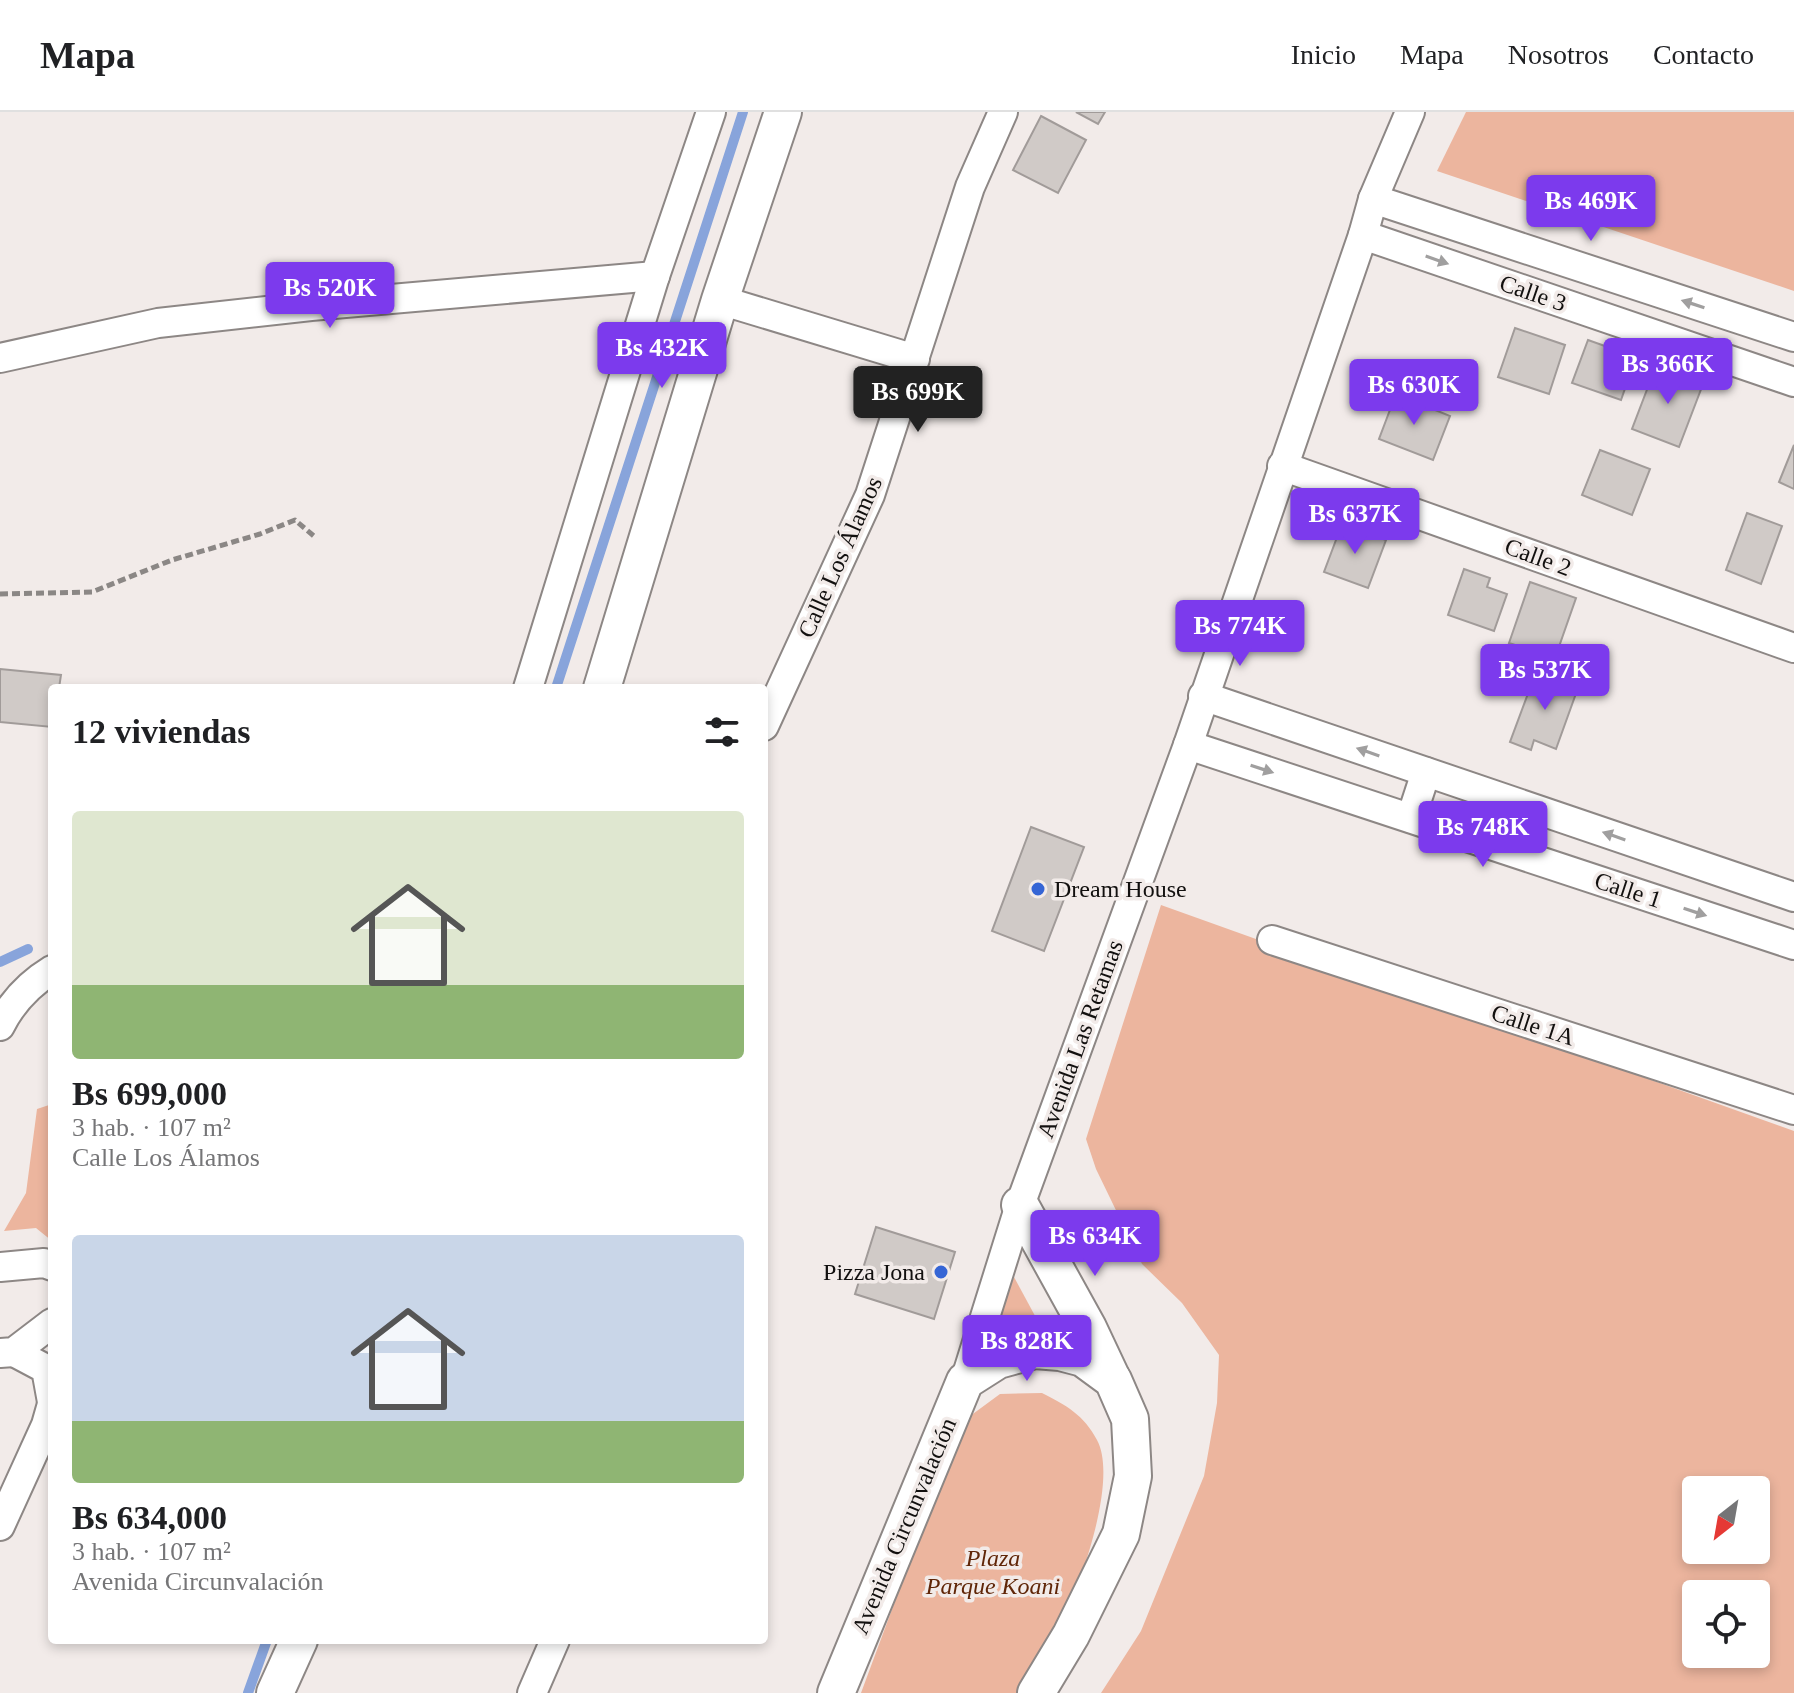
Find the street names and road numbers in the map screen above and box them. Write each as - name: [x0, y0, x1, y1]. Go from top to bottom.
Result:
- street label: Calle 3: [1496, 270, 1570, 316]
- street label: Calle Los Álamos: [793, 473, 887, 641]
- street label: Calle 2: [1501, 533, 1575, 581]
- street label: Calle 1: [1591, 867, 1665, 913]
- street label: Avenida Las Retamas: [1032, 936, 1128, 1142]
- street label: Calle 1A: [1488, 999, 1579, 1051]
- street label: Avenida Circunvalación: [847, 1414, 961, 1638]

